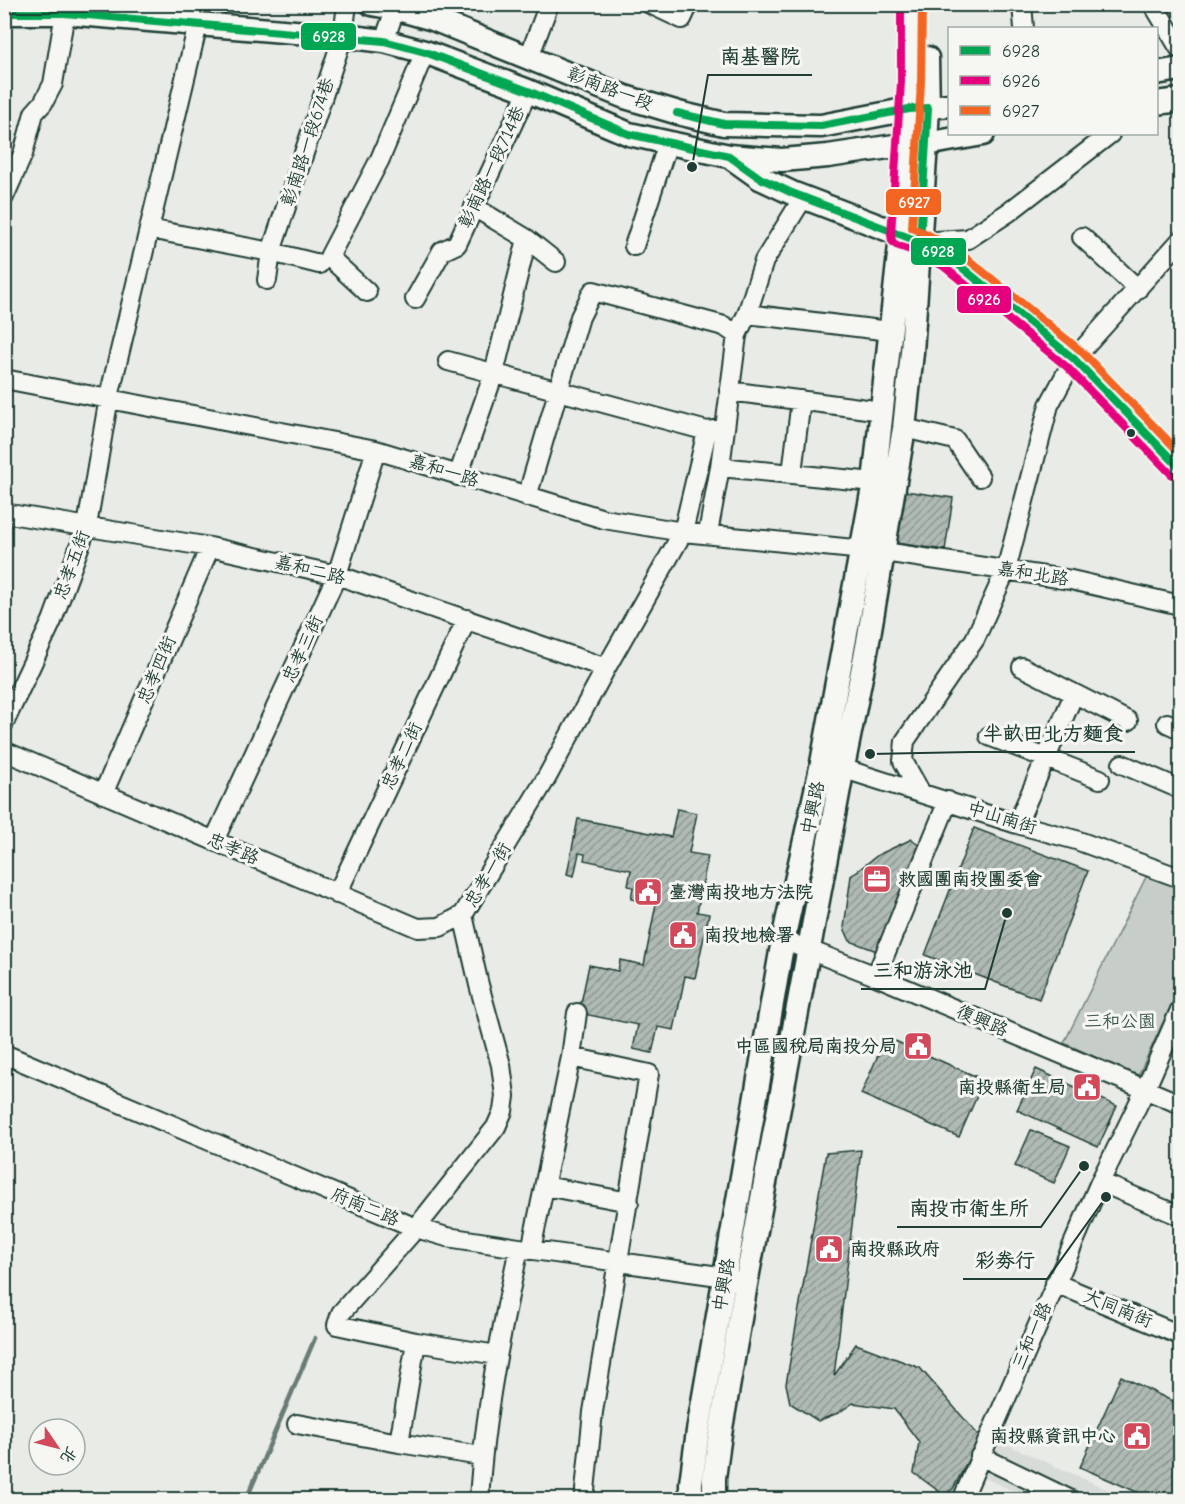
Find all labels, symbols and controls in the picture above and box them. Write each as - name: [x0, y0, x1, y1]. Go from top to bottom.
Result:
- line badge: 6928: [300, 22, 357, 51]
- legend: [948, 27, 1158, 135]
- text: 6928: [313, 28, 345, 46]
- callout: 南基醫院: [708, 37, 812, 75]
- text: 6928: [1002, 41, 1040, 62]
- text: 南基醫院: [720, 45, 800, 68]
- street label: 彰南路一段: [564, 63, 656, 115]
- text: 6926: [1002, 71, 1040, 92]
- street label: 彰南路一段674巷: [277, 75, 339, 209]
- text: 6927: [1002, 101, 1040, 122]
- street label: 彰南路一段714巷: [455, 103, 529, 231]
- line badge: 6927: [885, 188, 942, 216]
- text: 6927: [898, 194, 931, 212]
- line badge: 6928: [910, 237, 967, 266]
- text: 6928: [922, 243, 954, 261]
- line badge: 6926: [956, 285, 1012, 314]
- text: 6926: [967, 291, 1001, 309]
- unlabelled marker: [1125, 427, 1137, 439]
- street label: 嘉和一路: [407, 450, 481, 492]
- street label: 忠孝五街: [50, 528, 94, 602]
- street label: 嘉和二路: [273, 551, 347, 589]
- street label: 嘉和北路: [996, 558, 1070, 590]
- street label: 忠孝三街: [278, 612, 328, 686]
- street label: 忠孝四街: [133, 633, 181, 707]
- callout: 半畝田北方麵食: [971, 714, 1135, 752]
- street label: 忠孝二街: [377, 719, 427, 793]
- text: 半畝田北方麵食: [983, 722, 1123, 745]
- street label: 中興路: [797, 779, 829, 837]
- street label: 中山南街: [965, 797, 1039, 839]
- street label: 忠孝路: [204, 829, 262, 869]
- street label: 忠孝一街: [460, 839, 516, 911]
- office icon: 救國團南投團委會: [861, 863, 893, 895]
- place label: 救國團南投團委會: [898, 869, 1042, 890]
- public building icon: 臺灣南投地方法院: [632, 876, 664, 908]
- place label: 臺灣南投地方法院: [669, 882, 813, 903]
- public building icon: 南投地檢署: [667, 919, 699, 951]
- place label: 南投地檢署: [704, 925, 794, 946]
- callout: 三和游泳池: [861, 951, 985, 989]
- text: 三和游泳池: [873, 959, 973, 982]
- street label: 復興路: [953, 1001, 1011, 1041]
- park label: 三和公園: [1084, 1011, 1156, 1032]
- public building icon: 中區國稅局南投分局: [902, 1030, 934, 1062]
- place label: 中區國稅局南投分局: [735, 1036, 897, 1057]
- public building icon: 南投縣衛生局: [1071, 1071, 1103, 1103]
- place label: 南投縣衛生局: [958, 1077, 1066, 1098]
- street label: 府南二路: [328, 1183, 402, 1231]
- callout: 南投市衛生所: [897, 1189, 1041, 1227]
- text: 南投市衛生所: [909, 1197, 1029, 1220]
- public building icon: 南投縣政府: [813, 1233, 845, 1265]
- place label: 南投縣政府: [850, 1239, 940, 1260]
- callout: 彩劵行: [963, 1241, 1047, 1279]
- text: 彩劵行: [975, 1249, 1035, 1272]
- street label: 中興路: [709, 1257, 739, 1313]
- street label: 大同南街: [1081, 1286, 1155, 1332]
- street label: 三和一路: [1008, 1299, 1056, 1373]
- north arrow: [27, 1417, 87, 1477]
- public building icon: 南投縣資訊中心: [1121, 1420, 1153, 1452]
- place label: 南投縣資訊中心: [990, 1426, 1116, 1447]
- text: 北: [57, 1443, 80, 1467]

